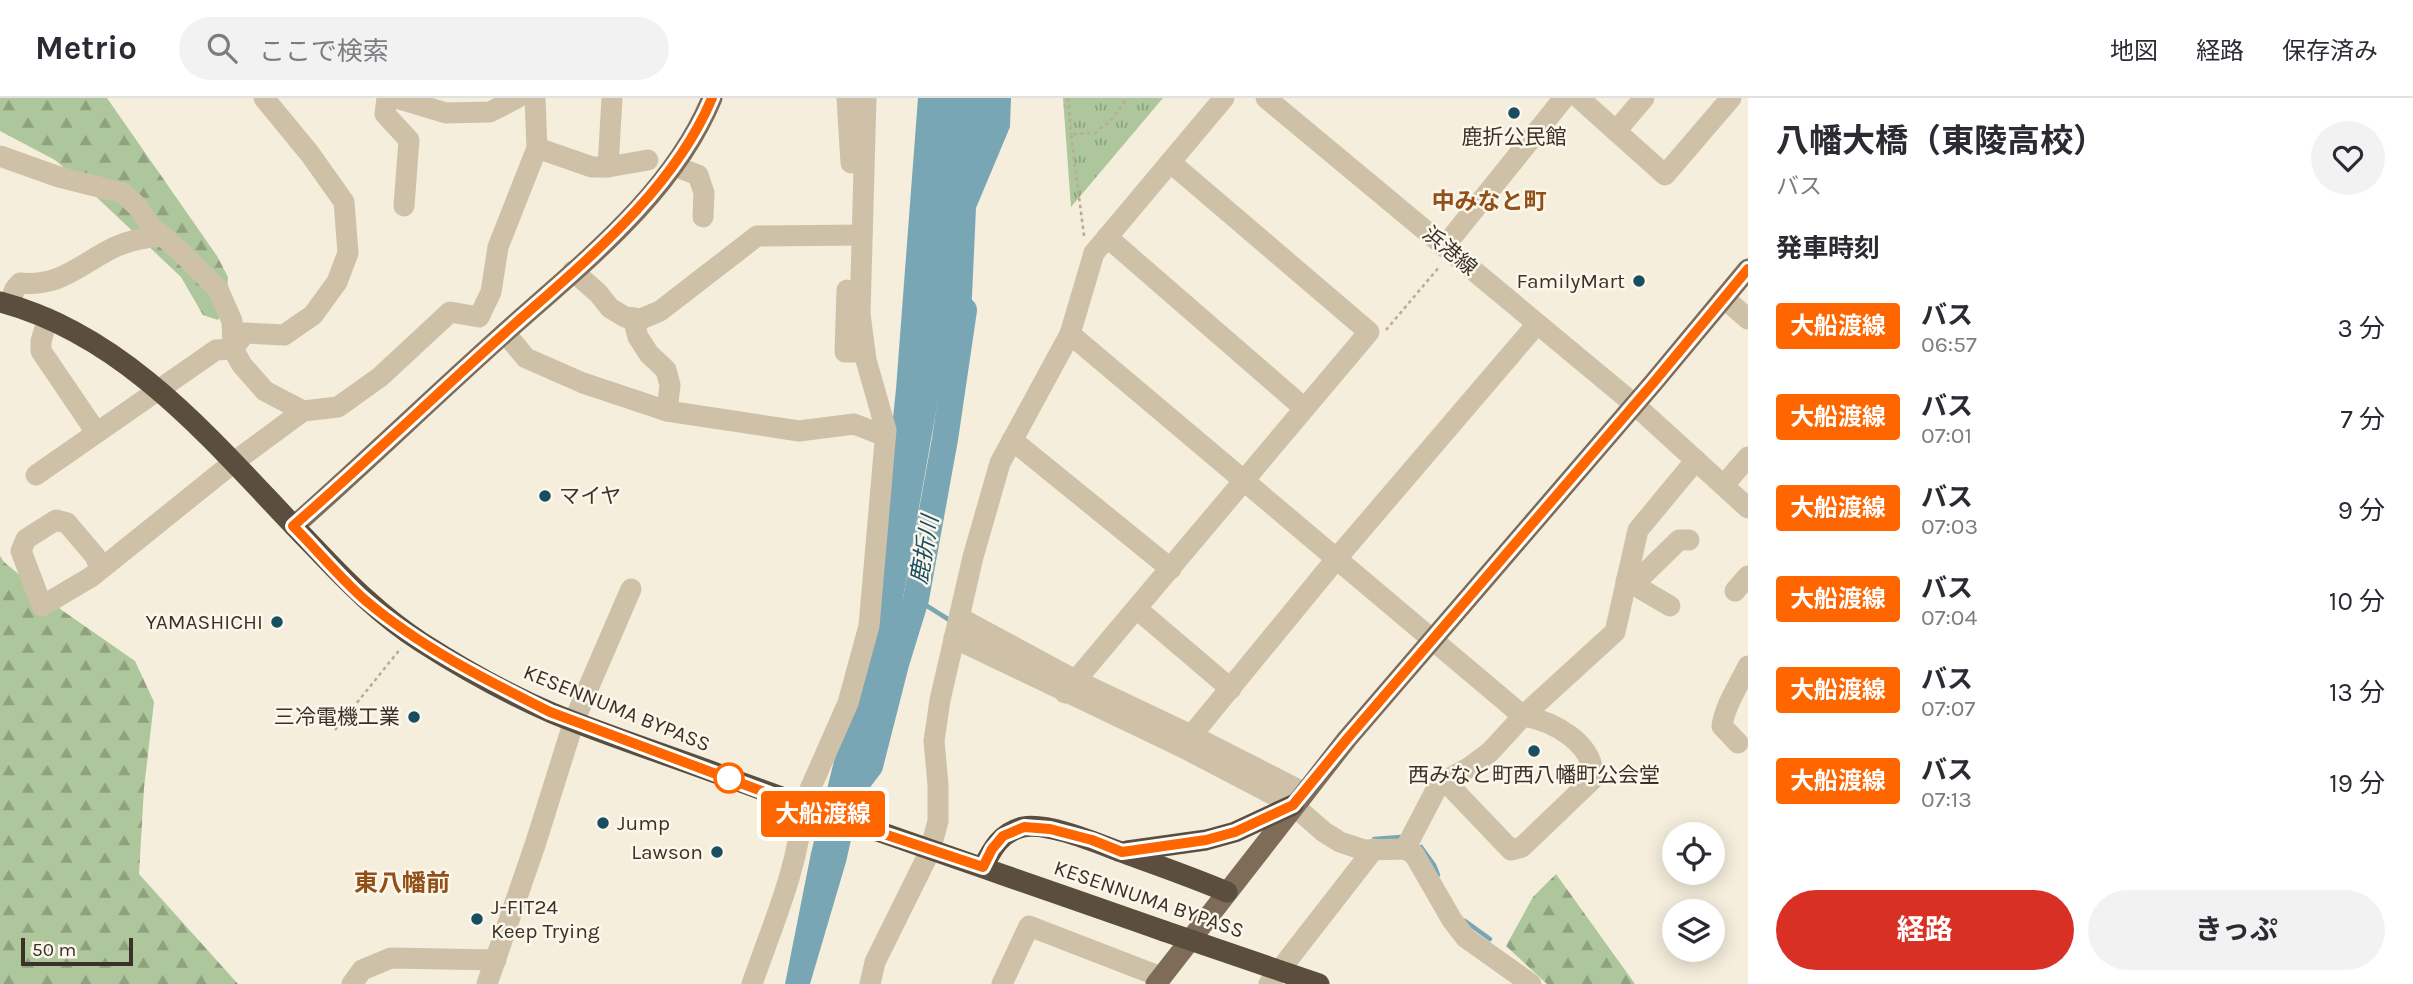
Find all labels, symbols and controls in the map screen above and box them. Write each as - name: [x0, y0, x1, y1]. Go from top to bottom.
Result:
- search box: [179, 17, 669, 80]
- text: Metrio: [35, 29, 137, 67]
- icon: search: [203, 29, 241, 67]
- text: ここで検索: [259, 36, 389, 67]
- text: 地図: [2110, 37, 2158, 65]
- text: 経路: [2196, 37, 2244, 65]
- text: 保存済み: [2282, 37, 2378, 65]
- marker: 鹿折公民館: [1506, 105, 1522, 121]
- button: heart: [2311, 121, 2385, 195]
- text: 八幡大橋（東陵高校）: [1776, 122, 2106, 160]
- place label: 鹿折公民館: [1462, 125, 1567, 149]
- text: バス: [1776, 173, 1822, 200]
- district label: 中みなと町: [1432, 188, 1547, 215]
- street label: 浜港線: [1418, 222, 1482, 280]
- text: 発車時刻: [1776, 233, 1880, 264]
- place label: FamilyMart: [1517, 269, 1625, 293]
- marker: FamilyMart: [1631, 273, 1647, 289]
- text: バス: [1921, 300, 1973, 331]
- text: 大船渡線: [1790, 312, 1886, 340]
- text: 3 分: [2337, 313, 2385, 344]
- text: 06:57: [1921, 331, 1977, 358]
- text: バス: [1921, 391, 1973, 422]
- text: 大船渡線: [1790, 403, 1886, 431]
- text: 7 分: [2341, 404, 2385, 435]
- text: 07:01: [1921, 422, 1972, 449]
- text: バス: [1921, 482, 1973, 513]
- place label: マイヤ: [559, 484, 621, 508]
- marker: マイヤ: [537, 488, 553, 504]
- text: 大船渡線: [1790, 494, 1886, 522]
- text: 9 分: [2338, 495, 2385, 526]
- water label: 鹿折川: [905, 511, 944, 586]
- text: 07:03: [1921, 513, 1978, 540]
- text: バス: [1921, 573, 1973, 604]
- text: 大船渡線: [1790, 585, 1886, 613]
- text: 10 分: [2329, 586, 2385, 617]
- text: 07:04: [1921, 604, 1977, 631]
- place label: YAMASHICHI: [146, 610, 263, 634]
- marker: YAMASHICHI: [269, 614, 285, 630]
- street label: KESENNUMA BYPASS: [520, 660, 714, 756]
- text: バス: [1921, 664, 1973, 695]
- text: 大船渡線: [1790, 676, 1886, 704]
- text: 13 分: [2329, 677, 2385, 708]
- text: 07:07: [1921, 695, 1975, 722]
- place label: 三冷電機工業: [274, 705, 400, 729]
- marker: 三冷電機工業: [406, 709, 422, 725]
- marker: 西みなと町西八幡町公会堂: [1526, 743, 1542, 759]
- text: バス: [1921, 755, 1973, 786]
- unlabelled marker: [714, 763, 744, 793]
- place label: 西みなと町西八幡町公会堂: [1408, 763, 1660, 787]
- text: 大船渡線: [1790, 767, 1886, 795]
- text: 19 分: [2329, 768, 2385, 799]
- text: 07:13: [1921, 786, 1972, 813]
- line badge: 大船渡線: [774, 791, 872, 837]
- text: 大船渡線: [775, 800, 871, 828]
- place label: Jump: [617, 811, 670, 835]
- marker: Jump: [595, 815, 611, 831]
- map controls: [1662, 822, 1725, 962]
- button: locate: [1662, 822, 1725, 885]
- place label: Lawson: [631, 840, 703, 864]
- marker: Lawson: [709, 844, 725, 860]
- street label: KESENNUMA BYPASS: [1051, 855, 1247, 943]
- district label: 東八幡前: [354, 869, 450, 897]
- button: 経路: [1776, 890, 2074, 970]
- button: きっぷ: [2088, 890, 2385, 970]
- place label: J-FIT24 Keep Trying: [491, 895, 600, 943]
- button: layers: [1662, 899, 1725, 962]
- marker: J-FIT24 Keep Trying: [469, 911, 485, 927]
- scale bar: [21, 935, 133, 967]
- text: 50 m: [32, 939, 76, 961]

